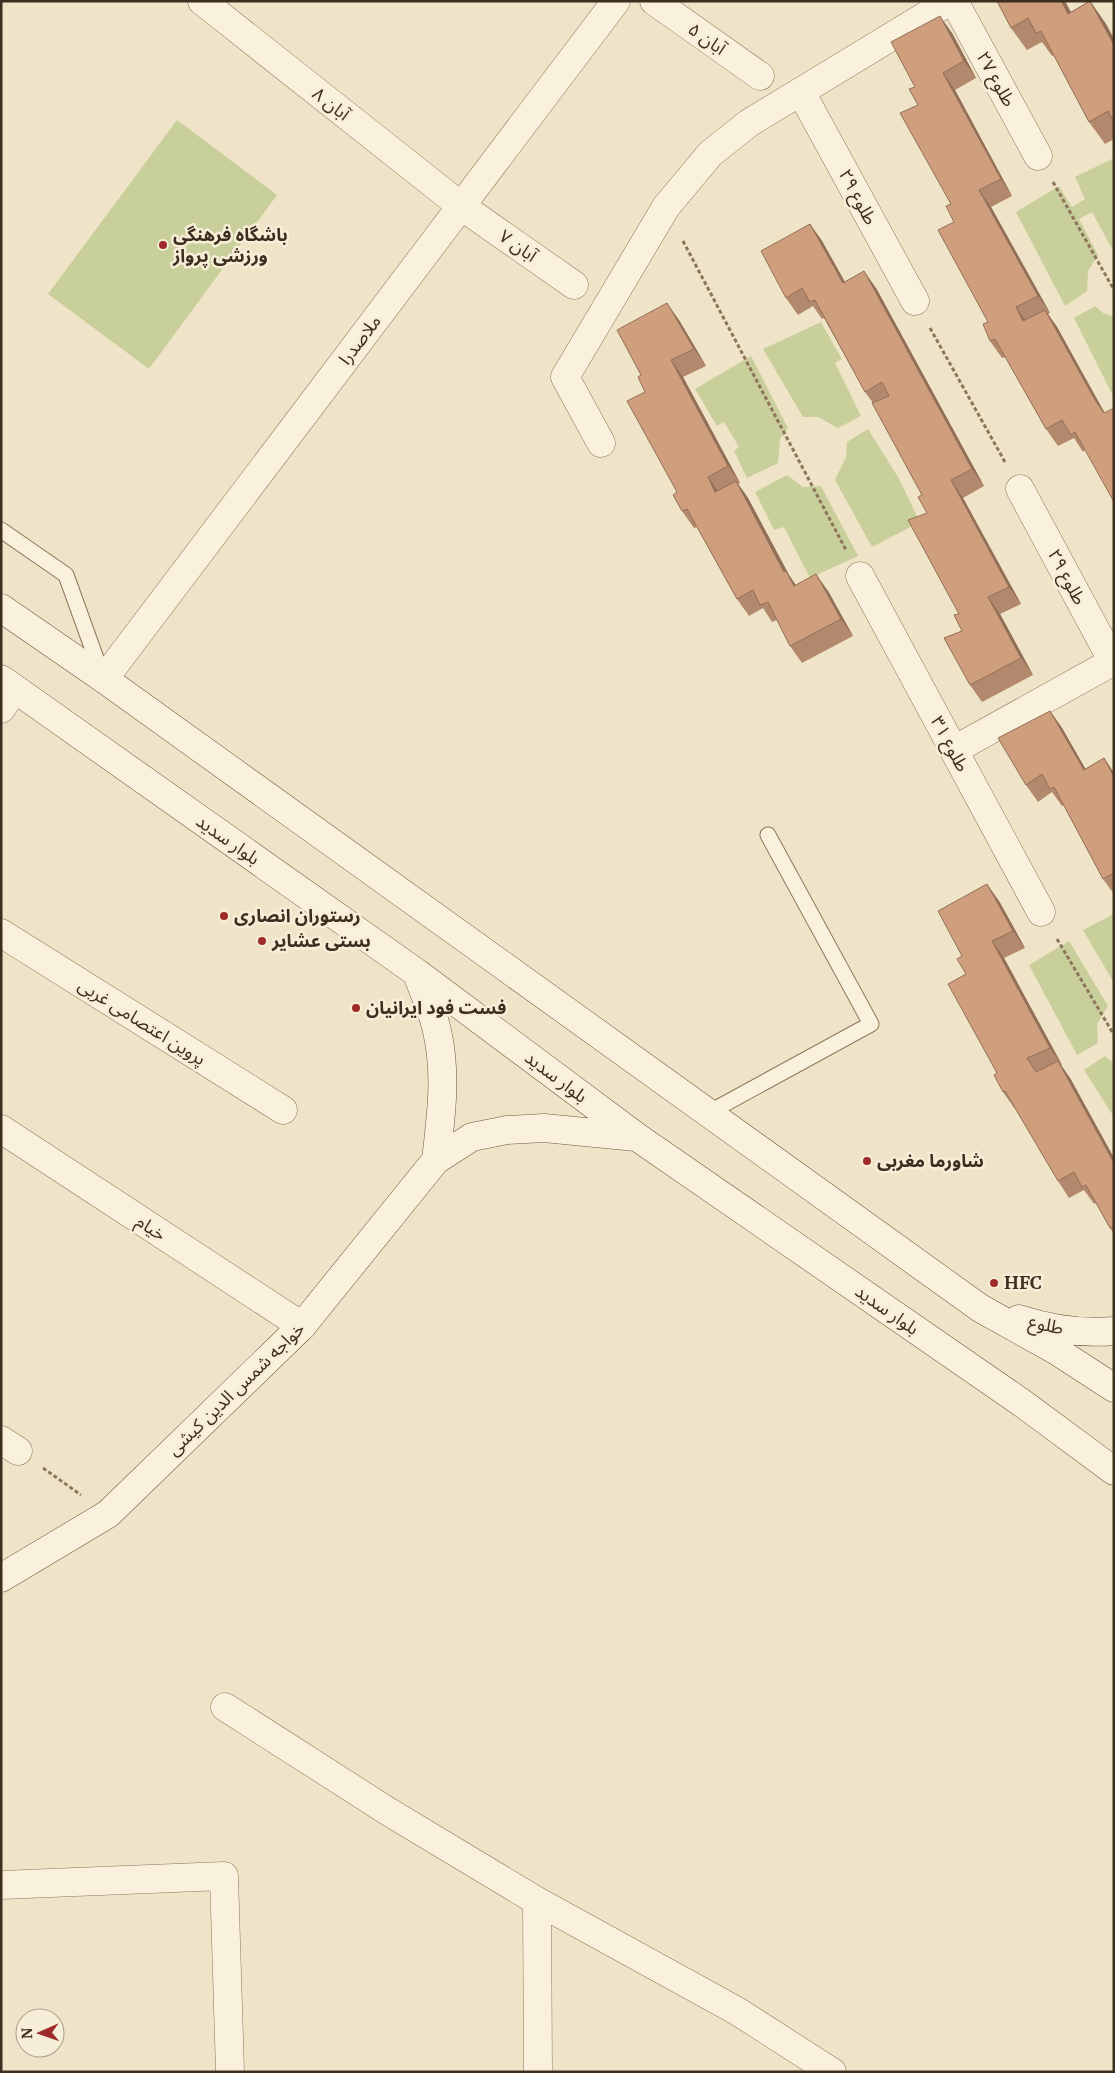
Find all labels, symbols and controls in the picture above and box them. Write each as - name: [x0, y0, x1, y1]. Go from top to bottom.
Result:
- street label: آبان ۵: [684, 17, 731, 60]
- street label: طلوع ۲۷: [969, 47, 1021, 112]
- street label: آبان ۸: [308, 82, 355, 126]
- street label: طلوع ۲۹: [832, 165, 883, 230]
- place label: باشگاه فرهنگی ورزشی پرواز: [172, 223, 288, 268]
- street label: آبان ۷: [495, 224, 542, 267]
- marker: باشگاه فرهنگی ورزشی پرواز: [157, 239, 169, 251]
- street label: ملاصدرا: [333, 310, 386, 369]
- street label: طلوع ۲۹: [1041, 545, 1092, 610]
- street label: طلوع ۳۱: [924, 712, 975, 777]
- street label: بلوار سدید: [192, 809, 265, 870]
- place label: رستوران انصاری: [234, 904, 361, 927]
- marker: رستوران انصاری: [218, 910, 230, 922]
- place label: بستی عشایر: [271, 929, 371, 952]
- marker: بستی عشایر: [256, 935, 268, 947]
- street label: پروین اعتصامی غربی: [74, 973, 210, 1070]
- place label: فست فود ایرانیان: [366, 996, 506, 1019]
- marker: فست فود ایرانیان: [350, 1002, 362, 1014]
- street label: بلوار سدید: [520, 1046, 592, 1108]
- place label: شاورما مغربی: [877, 1149, 984, 1172]
- marker: شاورما مغربی: [861, 1155, 873, 1167]
- street label: خیام: [130, 1209, 171, 1248]
- place label: HFC: [1004, 1271, 1042, 1294]
- marker: HFC: [988, 1277, 1000, 1289]
- street label: بلوار سدید: [851, 1279, 924, 1340]
- street label: طلوع: [1026, 1310, 1066, 1342]
- street label: خواجه شمس الدين كيشی: [162, 1317, 309, 1460]
- north arrow: [15, 2008, 65, 2058]
- text: N: [18, 2028, 36, 2039]

